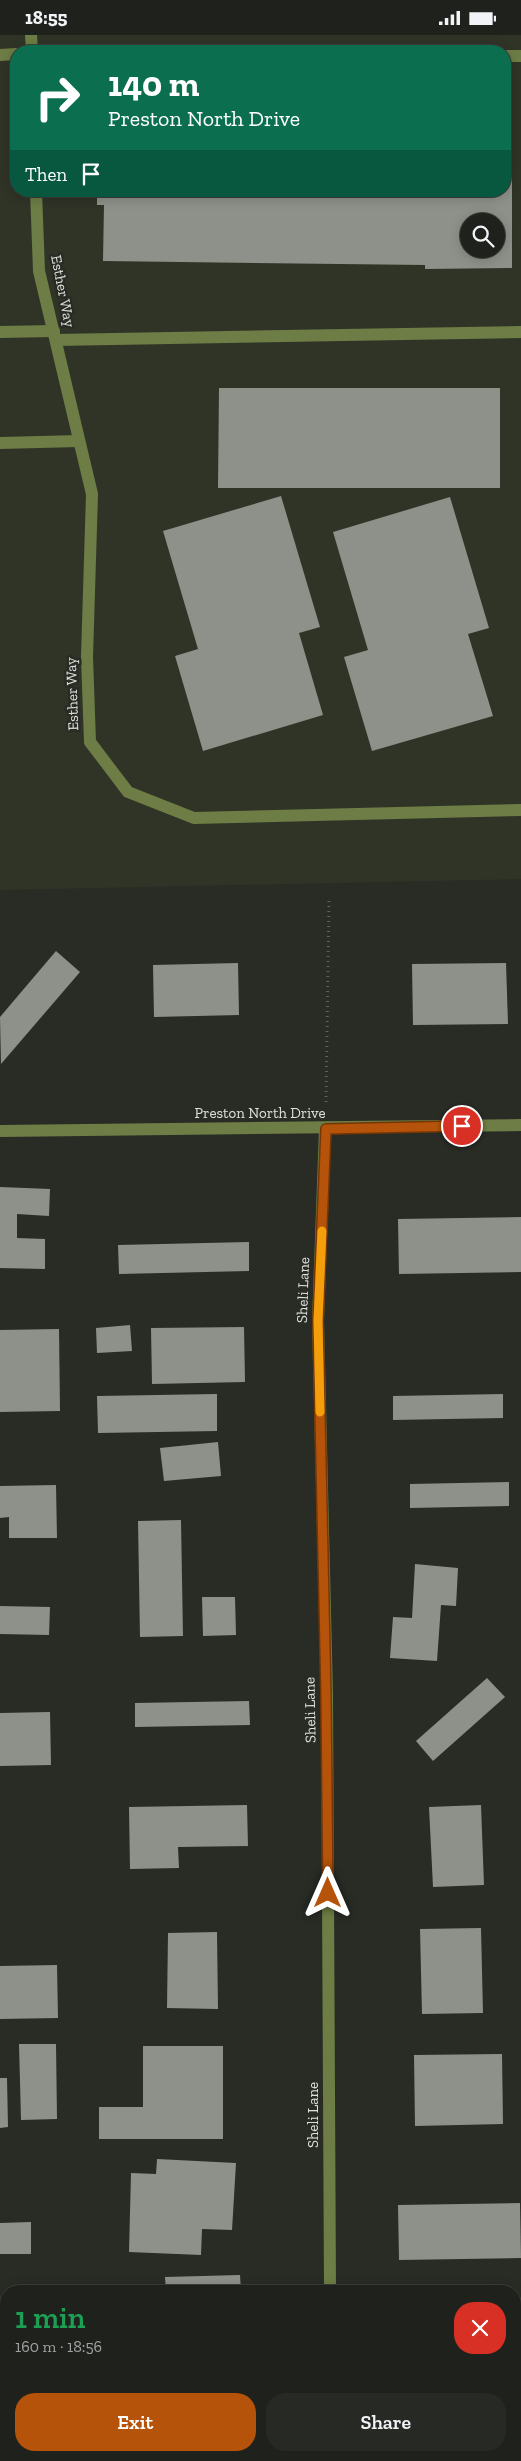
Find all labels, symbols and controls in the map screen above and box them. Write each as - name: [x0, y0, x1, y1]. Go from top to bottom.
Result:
- text: 18:55: [25, 6, 67, 29]
- text: 140 m: [108, 63, 199, 105]
- icon: right: [25, 65, 90, 130]
- text: Preston North Drive: [108, 105, 300, 132]
- icon: arrive: [77, 160, 105, 188]
- text: Then: [25, 163, 67, 186]
- map controls: [460, 213, 505, 258]
- button: search: [460, 213, 505, 258]
- street label: Esther Way: [47, 253, 79, 329]
- street label: Esther Way: [62, 657, 82, 731]
- street label: Preston North Drive: [194, 1104, 326, 1122]
- pin: [441, 1105, 483, 1147]
- icon: arrive: [448, 1112, 476, 1140]
- street label: Sheli Lane: [293, 1257, 313, 1323]
- street label: Sheli Lane: [300, 1677, 320, 1743]
- position arrow: [301, 1866, 353, 1918]
- street label: Sheli Lane: [304, 2082, 322, 2148]
- text: 1 min: [15, 2300, 85, 2336]
- button: close: [454, 2302, 506, 2354]
- text: 160 m · 18:56: [15, 2337, 102, 2356]
- button: Exit: [15, 2393, 256, 2451]
- button: Share: [266, 2393, 506, 2451]

